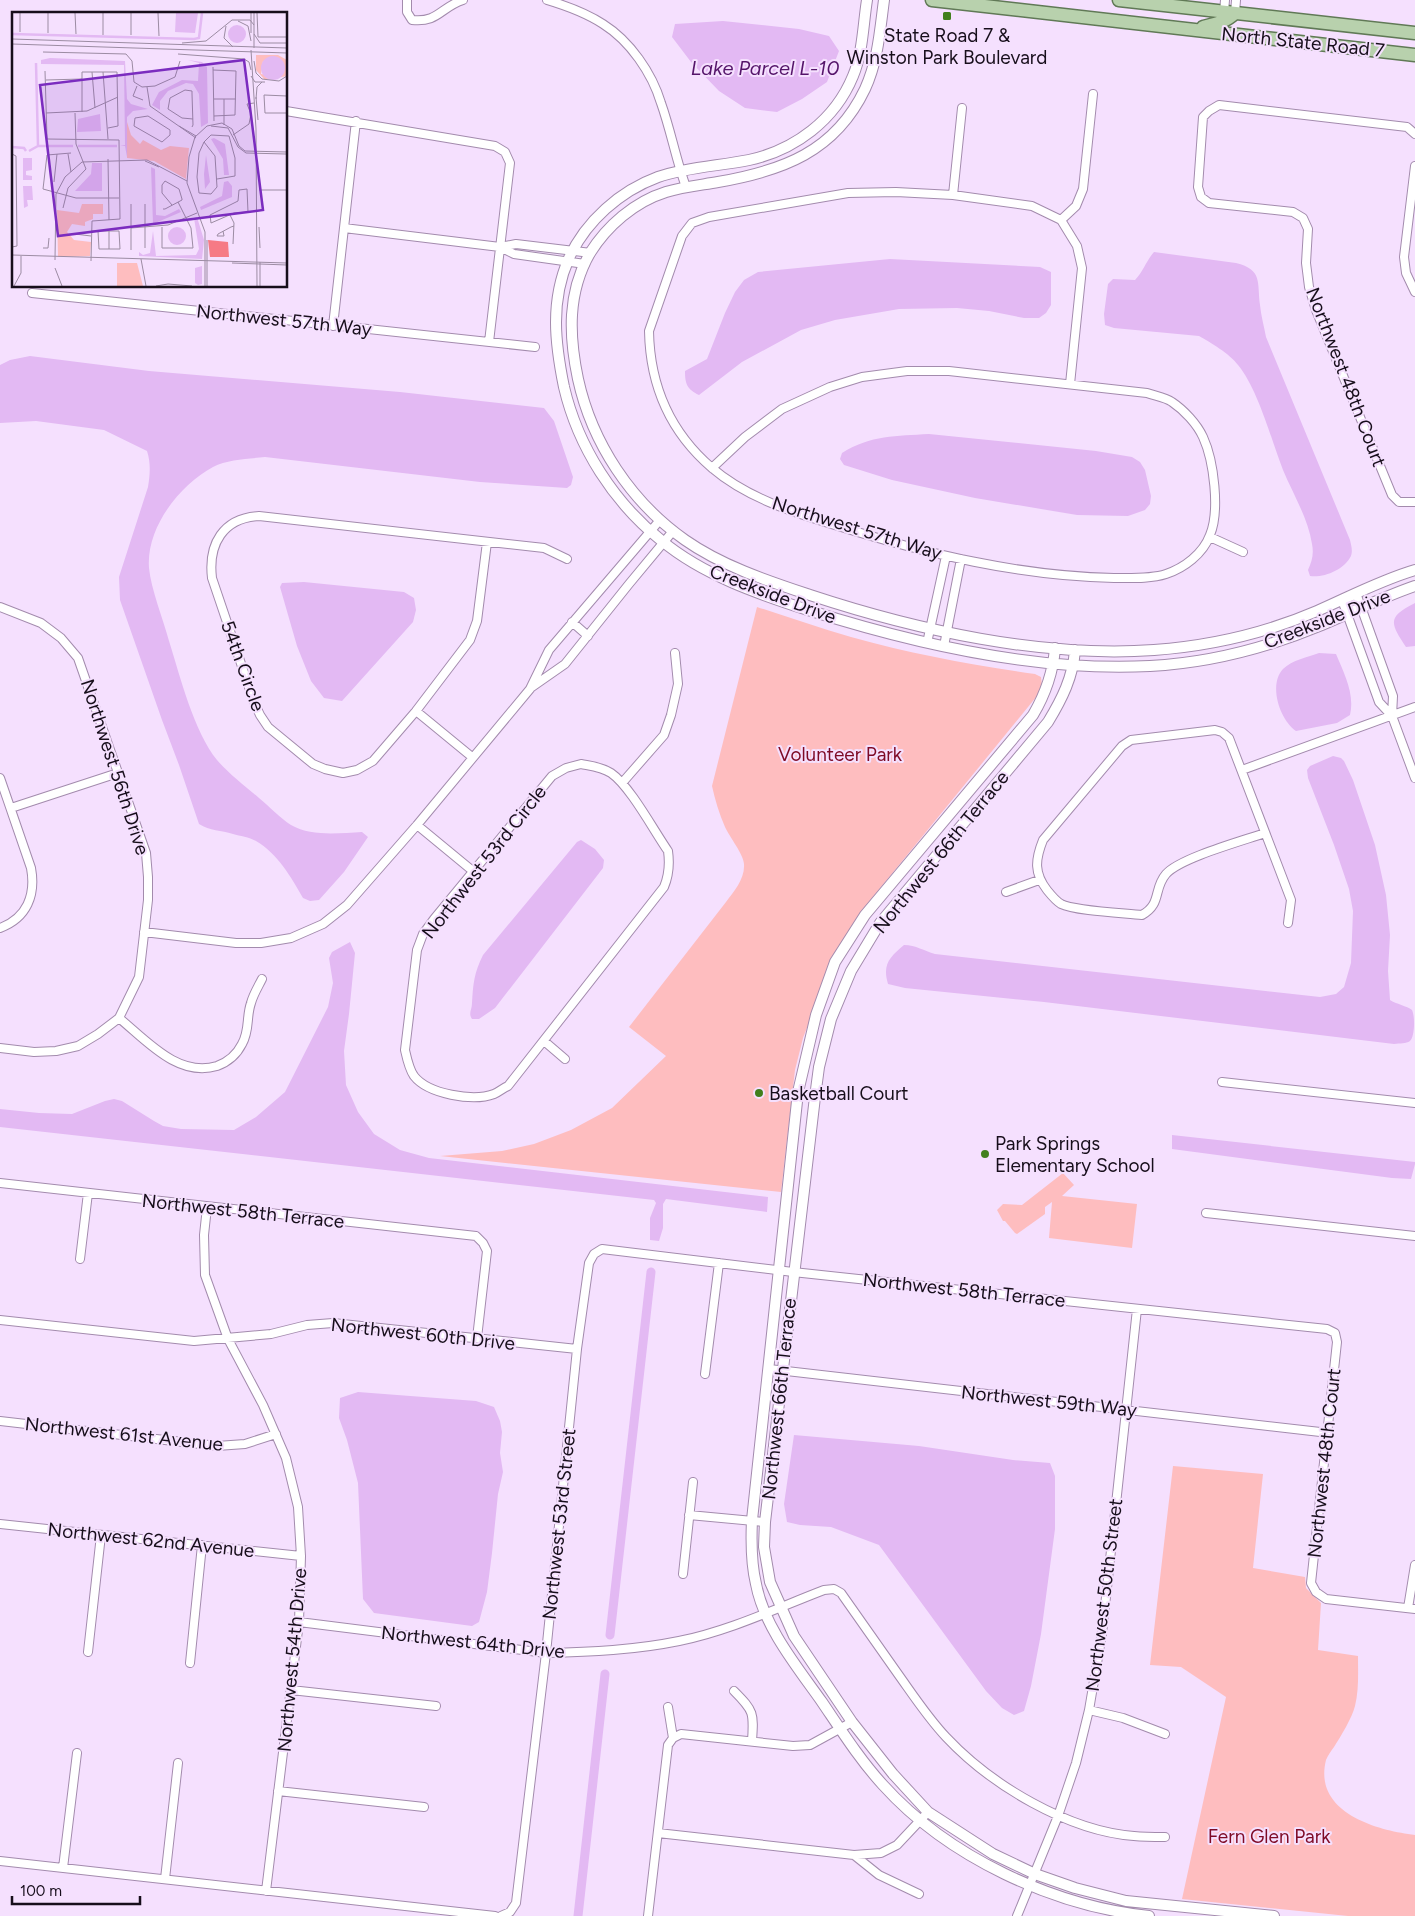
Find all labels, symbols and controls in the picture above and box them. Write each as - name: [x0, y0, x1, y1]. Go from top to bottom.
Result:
- marker: State Road 7 & Winston Park Boulevard: [941, 10, 953, 22]
- inset map: [12, 12, 288, 288]
- street label: North State Road 7: [1220, 22, 1386, 62]
- place label: State Road 7 & Winston Park Boulevard: [847, 24, 1047, 69]
- water label: Lake Parcel L-10: [691, 56, 839, 80]
- street label: Northwest 48th Court: [1301, 284, 1391, 470]
- street label: Northwest 57th Way: [195, 299, 373, 341]
- street label: Northwest 57th Way: [769, 491, 945, 565]
- street label: Creekside Drive: [707, 559, 839, 629]
- street label: Creekside Drive: [1261, 584, 1393, 654]
- street label: 54th Circle: [216, 618, 270, 714]
- street label: Northwest 56th Drive: [76, 676, 154, 858]
- park label: Volunteer Park: [778, 743, 903, 766]
- street label: Northwest 66th Terrace: [868, 766, 1014, 938]
- street label: Northwest 53rd Circle: [417, 781, 551, 943]
- place label: Basketball Court: [769, 1082, 909, 1105]
- marker: Basketball Court: [753, 1087, 765, 1099]
- place label: Park Springs Elementary School: [995, 1132, 1155, 1177]
- marker: Park Springs Elementary School: [979, 1148, 991, 1160]
- street label: Northwest 58th Terrace: [141, 1189, 345, 1233]
- street label: Northwest 58th Terrace: [862, 1268, 1066, 1312]
- street label: Northwest 66th Terrace: [757, 1297, 801, 1501]
- street label: Northwest 60th Drive: [330, 1313, 516, 1355]
- street label: Northwest 48th Court: [1303, 1367, 1345, 1559]
- street label: Northwest 59th Way: [960, 1380, 1138, 1422]
- street label: Northwest 61st Avenue: [24, 1412, 224, 1456]
- street label: Northwest 53rd Street: [538, 1427, 580, 1621]
- street label: Northwest 50th Street: [1081, 1497, 1127, 1693]
- street label: Northwest 62nd Avenue: [47, 1518, 255, 1562]
- street label: Northwest 54th Drive: [272, 1567, 312, 1753]
- street label: Northwest 64th Drive: [380, 1621, 566, 1663]
- park label: Fern Glen Park: [1208, 1825, 1331, 1848]
- scale bar: [12, 1874, 140, 1906]
- text: 100 m: [20, 1882, 62, 1900]

